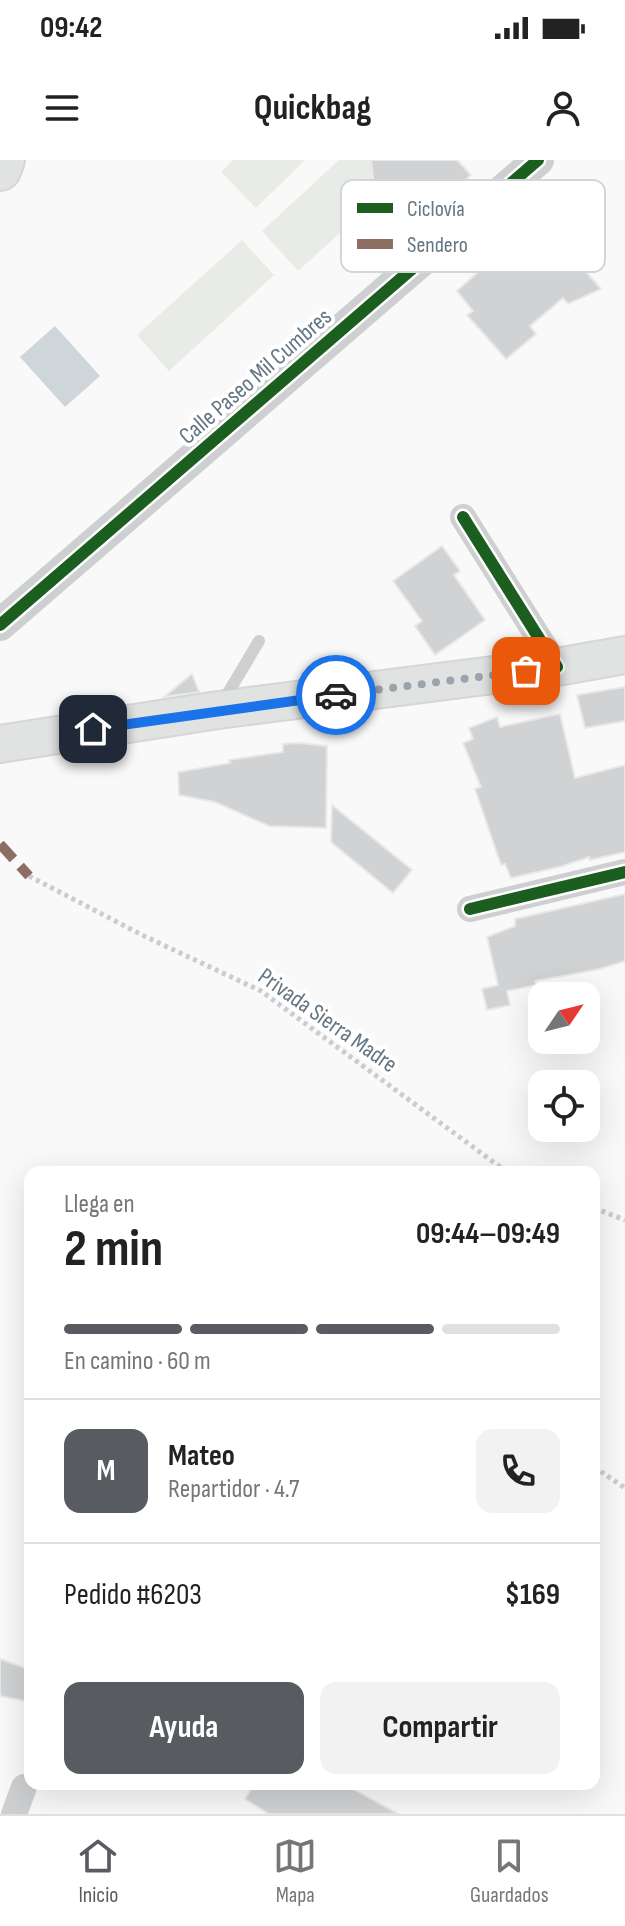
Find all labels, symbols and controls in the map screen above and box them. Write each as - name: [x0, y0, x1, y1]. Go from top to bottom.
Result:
- text: 09:42: [40, 10, 102, 46]
- icon: menu: [40, 86, 84, 130]
- icon: person: [541, 86, 585, 130]
- text: Quickbag: [254, 87, 371, 130]
- legend: [341, 180, 605, 272]
- text: Ciclovía: [407, 196, 465, 223]
- text: Sendero: [407, 232, 468, 259]
- street label: Calle Paseo Mil Cumbres: [173, 302, 338, 451]
- pin: [492, 637, 560, 705]
- icon: bag: [504, 649, 548, 693]
- courier: [296, 655, 376, 735]
- icon: car: [314, 673, 358, 717]
- pin: [59, 695, 127, 763]
- icon: home: [71, 707, 115, 751]
- street label: Privada Sierra Madre: [253, 962, 403, 1079]
- north arrow: [528, 982, 600, 1054]
- map controls: [528, 982, 600, 1142]
- button: locate: [528, 1070, 600, 1142]
- text: Llega en: [64, 1189, 135, 1220]
- text: 09:44–09:49: [416, 1216, 560, 1252]
- text: 2 min: [64, 1218, 163, 1281]
- text: En camino · 60 m: [64, 1346, 211, 1377]
- button: phone: [476, 1429, 560, 1513]
- text: Mateo: [168, 1438, 235, 1474]
- text: M: [97, 1453, 115, 1489]
- text: Repartidor · 4.7: [168, 1474, 299, 1505]
- text: Pedido #6203: [64, 1577, 202, 1613]
- text: $169: [505, 1577, 560, 1613]
- button: Ayuda: [64, 1682, 304, 1774]
- button: Compartir: [320, 1682, 560, 1774]
- tab: Inicio: [76, 1834, 120, 1909]
- tab: Mapa: [273, 1834, 317, 1909]
- tab: Guardados: [470, 1834, 549, 1909]

